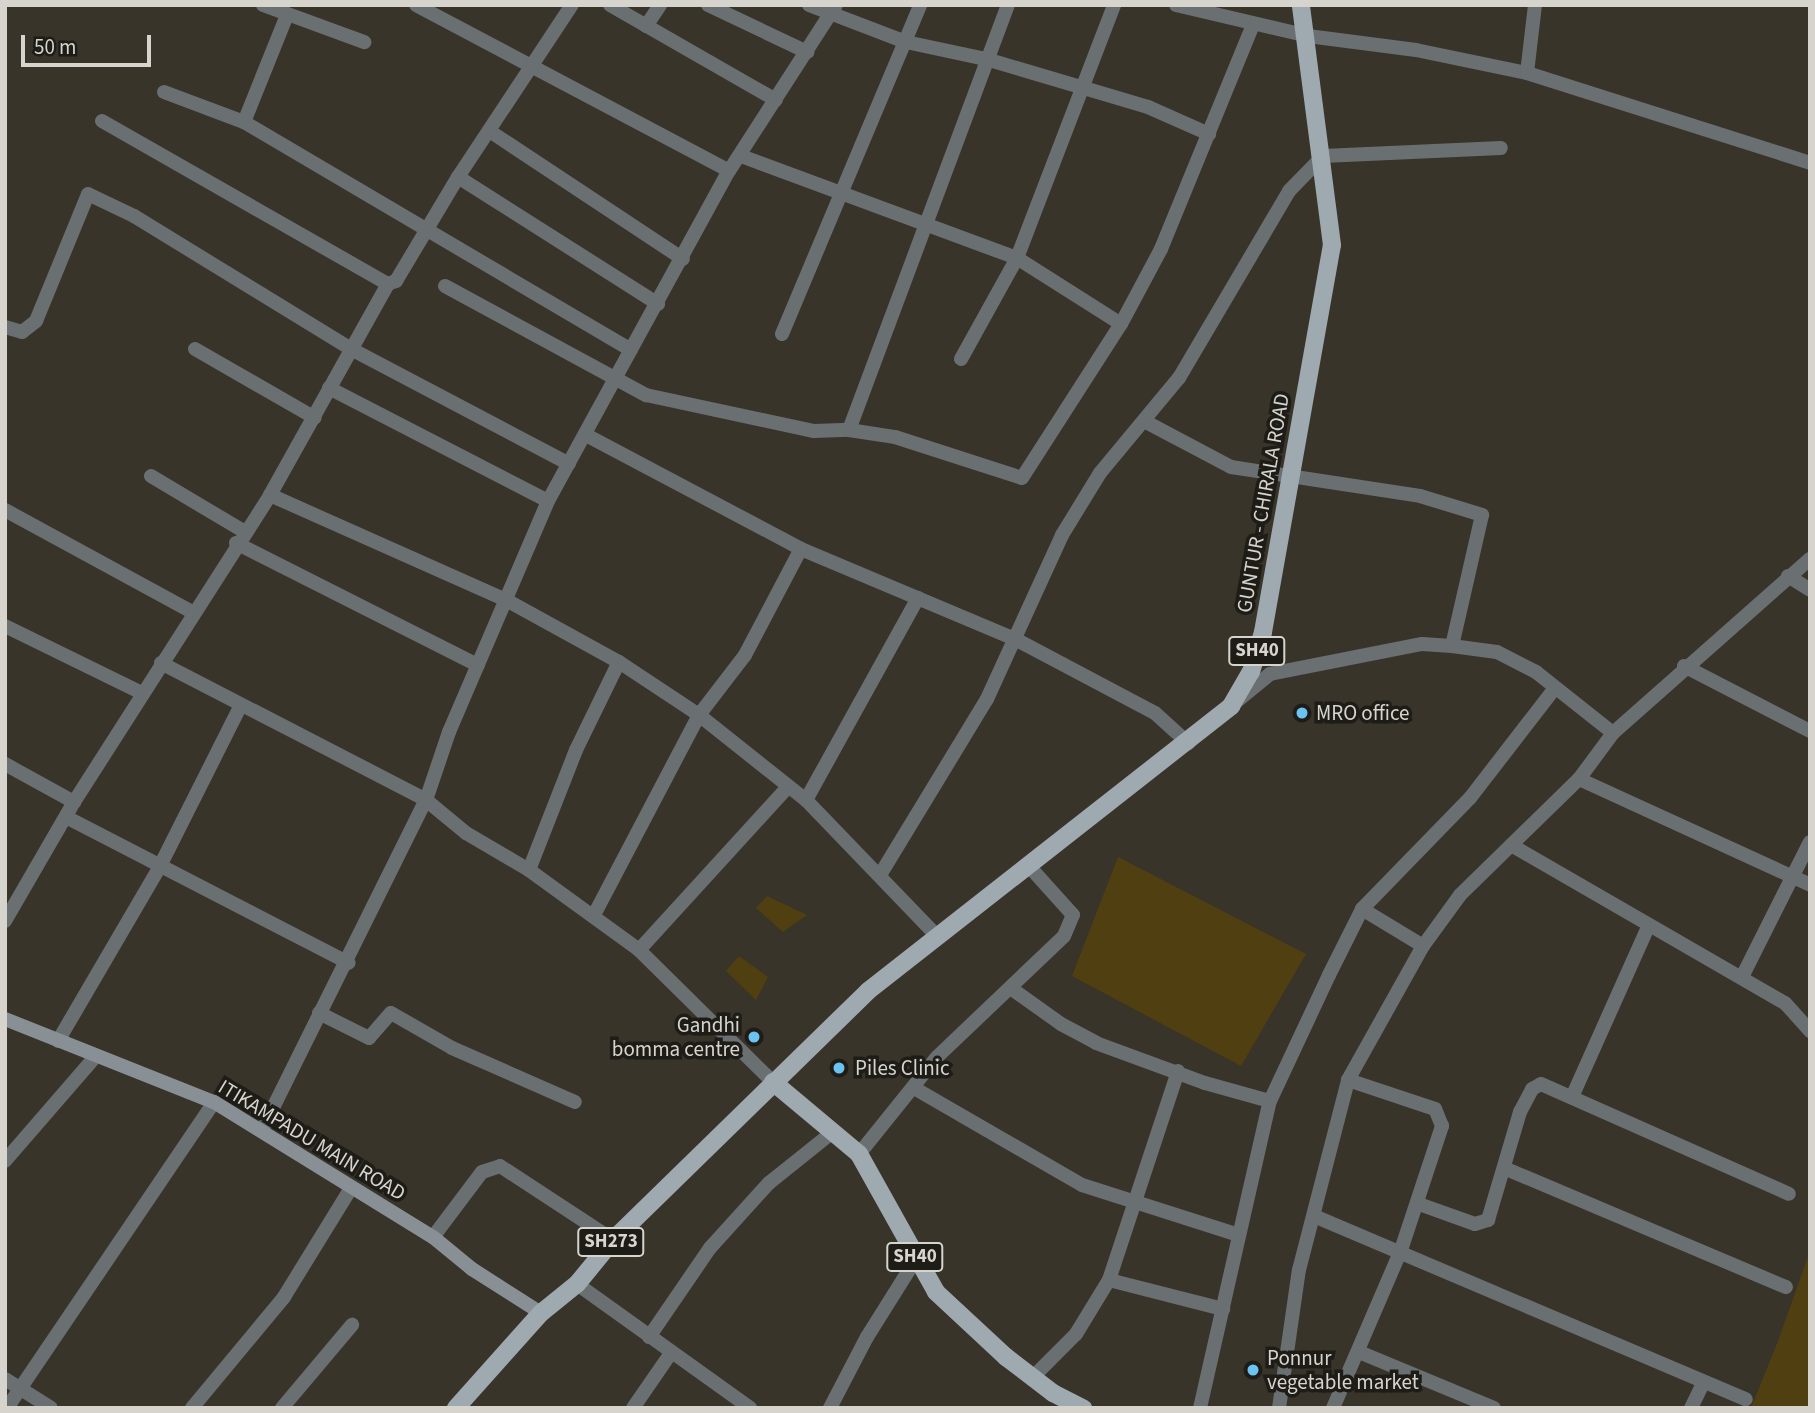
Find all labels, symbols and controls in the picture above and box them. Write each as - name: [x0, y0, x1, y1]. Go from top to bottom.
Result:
- scale bar: [24, 21, 154, 65]
- text: 50 m: [34, 32, 76, 62]
- street label: GUNTUR - CHIRALA ROAD: [1231, 391, 1295, 615]
- road number: SH40: [1227, 636, 1287, 666]
- place label: MRO office: [1316, 700, 1410, 726]
- marker: MRO office: [1294, 705, 1310, 721]
- place label: Gandhi bomma centre: [612, 1012, 740, 1062]
- marker: Gandhi bomma centre: [746, 1029, 762, 1045]
- place label: Piles Clinic: [855, 1055, 950, 1081]
- marker: Piles Clinic: [829, 1058, 849, 1078]
- street label: ITIKAMPADU MAIN ROAD: [214, 1074, 410, 1206]
- road number: SH273: [576, 1226, 646, 1258]
- road number: SH40: [885, 1242, 945, 1273]
- place label: Ponnur vegetable market: [1267, 1345, 1419, 1395]
- marker: Ponnur vegetable market: [1245, 1362, 1261, 1378]

